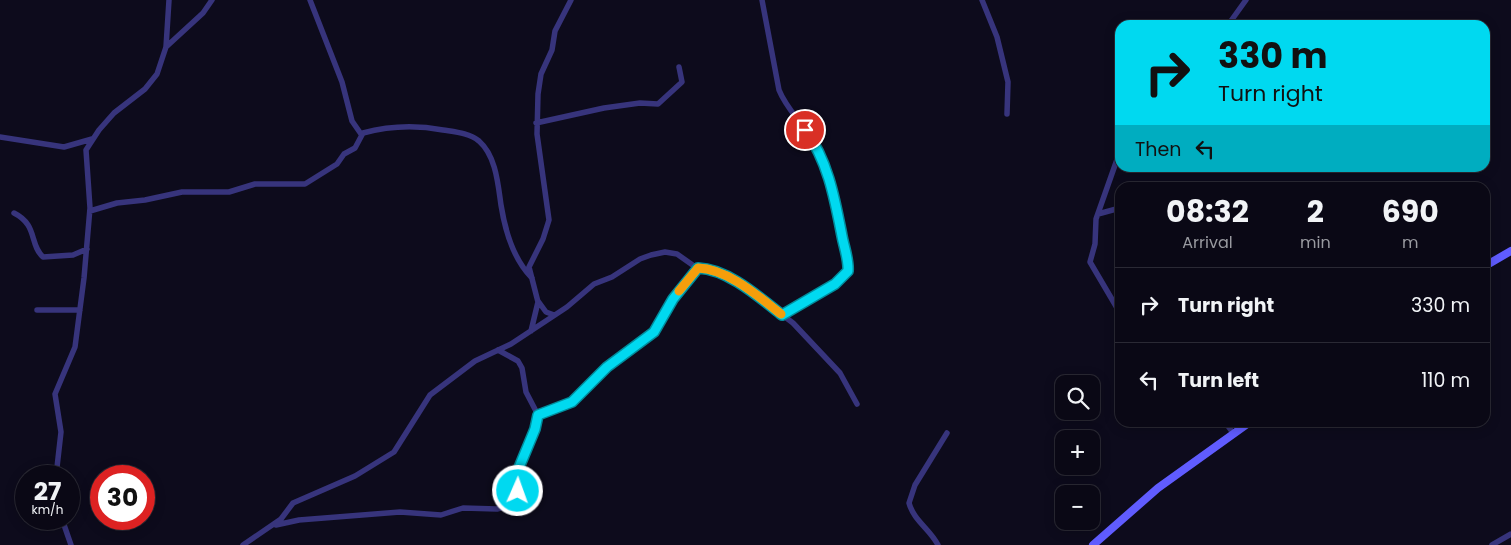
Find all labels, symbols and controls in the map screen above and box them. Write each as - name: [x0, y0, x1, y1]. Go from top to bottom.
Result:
- text: 330 m: [1218, 31, 1328, 80]
- icon: right: [1135, 40, 1200, 105]
- text: Turn right: [1218, 78, 1323, 109]
- pin: [784, 109, 826, 151]
- icon: arrive: [791, 116, 819, 144]
- icon: left: [1191, 135, 1219, 163]
- text: Then: [1135, 136, 1181, 163]
- text: 08:32: [1166, 190, 1249, 233]
- text: 2: [1307, 190, 1324, 233]
- text: 690: [1382, 190, 1439, 233]
- text: Arrival: [1182, 231, 1233, 254]
- text: min: [1300, 231, 1331, 254]
- text: m: [1402, 231, 1419, 254]
- icon: right: [1135, 291, 1163, 319]
- text: Turn right: [1178, 292, 1274, 319]
- text: 330 m: [1411, 292, 1470, 319]
- icon: left: [1135, 366, 1163, 394]
- text: Turn left: [1178, 367, 1259, 394]
- text: 110 m: [1421, 367, 1470, 394]
- map controls: [1055, 375, 1100, 530]
- button: search: [1055, 375, 1100, 420]
- button: +: [1055, 430, 1100, 475]
- position arrow: [491, 464, 543, 516]
- speed limit sign: 30: [90, 465, 155, 530]
- text: 27: [34, 474, 61, 509]
- button: −: [1055, 485, 1100, 530]
- text: km/h: [32, 501, 63, 518]

